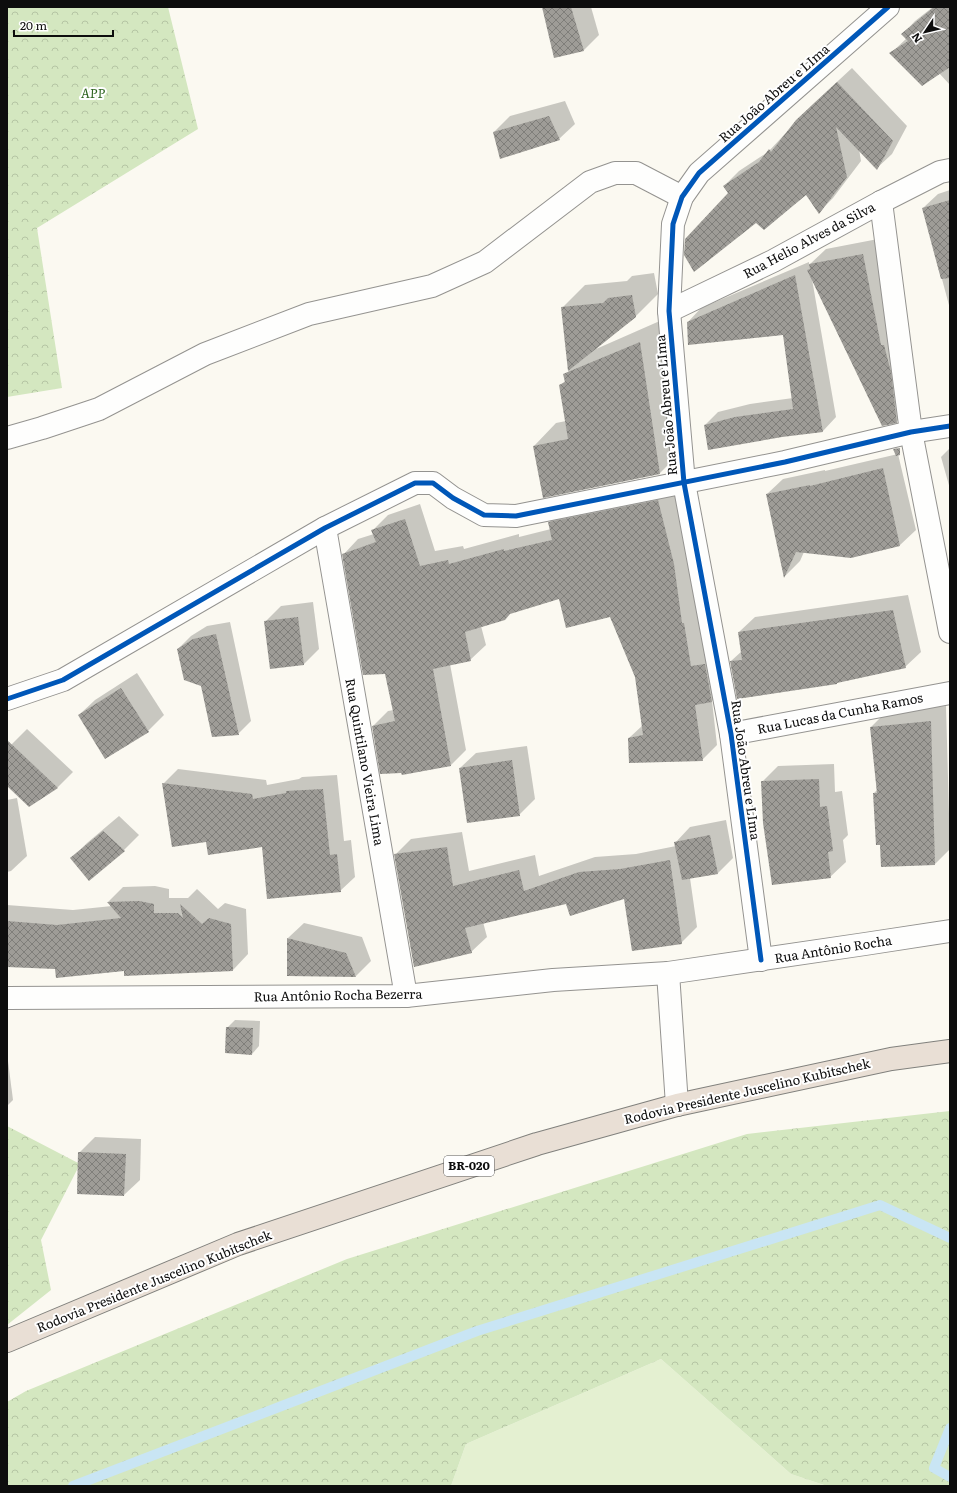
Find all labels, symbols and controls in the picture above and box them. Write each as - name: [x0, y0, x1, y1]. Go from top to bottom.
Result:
- scale bar: [14, 12, 113, 38]
- north arrow: [905, 12, 945, 52]
- text: 20 m: [20, 16, 47, 34]
- text: N: [907, 30, 925, 47]
- street label: Rua João Abreu e LIma: [714, 39, 833, 146]
- park label: APP: [81, 83, 105, 102]
- street label: Rua Helio Alves da Silva: [739, 197, 878, 282]
- street label: Rua João Abreu e LIma: [650, 334, 681, 476]
- street label: Rua Quintilano Vieira Lima: [341, 677, 390, 847]
- street label: Rua Lucas da Cunha Ramos: [756, 687, 924, 738]
- street label: Rua João Abreu e LIma: [727, 699, 766, 841]
- street label: Rua Antônio Rocha: [773, 930, 893, 967]
- street label: Rua Antônio Rocha Bezerra: [253, 984, 423, 1005]
- street label: Rodovia Presidente Juscelino Kubitschek: [622, 1053, 873, 1128]
- road number: BR-020: [444, 1156, 494, 1176]
- street label: Rodovia Presidente Juscelino Kubitschek: [33, 1224, 275, 1337]

